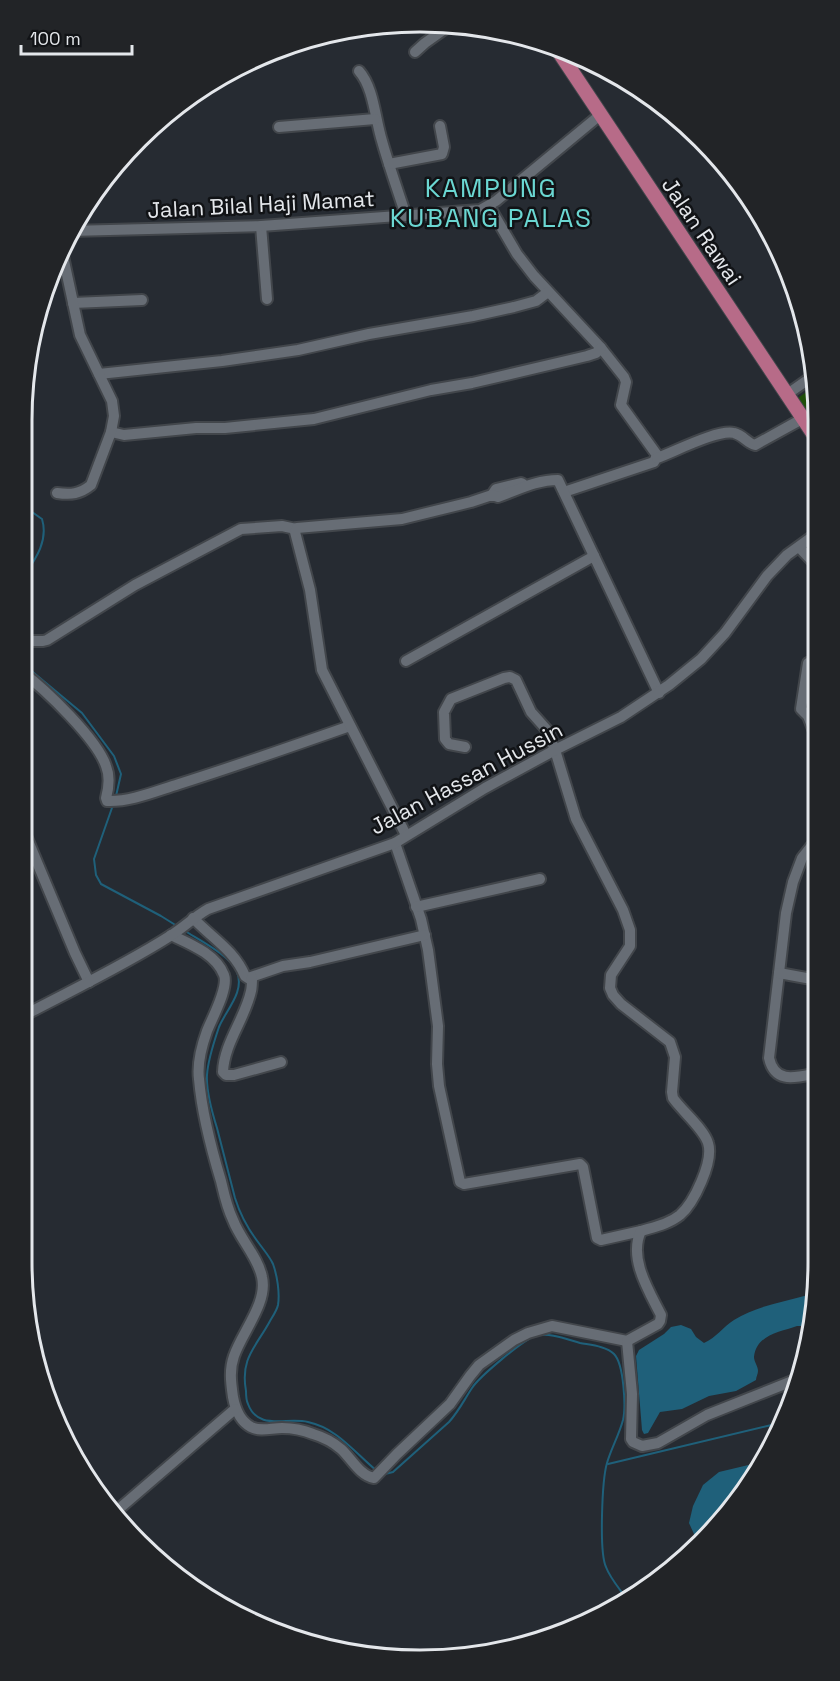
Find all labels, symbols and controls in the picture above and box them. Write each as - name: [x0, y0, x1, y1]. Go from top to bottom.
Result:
- scale bar: [21, 18, 132, 56]
- text: 100 m: [30, 27, 81, 50]
- district label: KAMPUNG KUBANG PALAS: [390, 171, 592, 235]
- street label: Jalan Rawai: [656, 172, 748, 290]
- street label: Jalan Bilal Haji Mamat: [147, 184, 375, 224]
- street label: Jalan Hassan Hussin: [365, 715, 567, 841]

